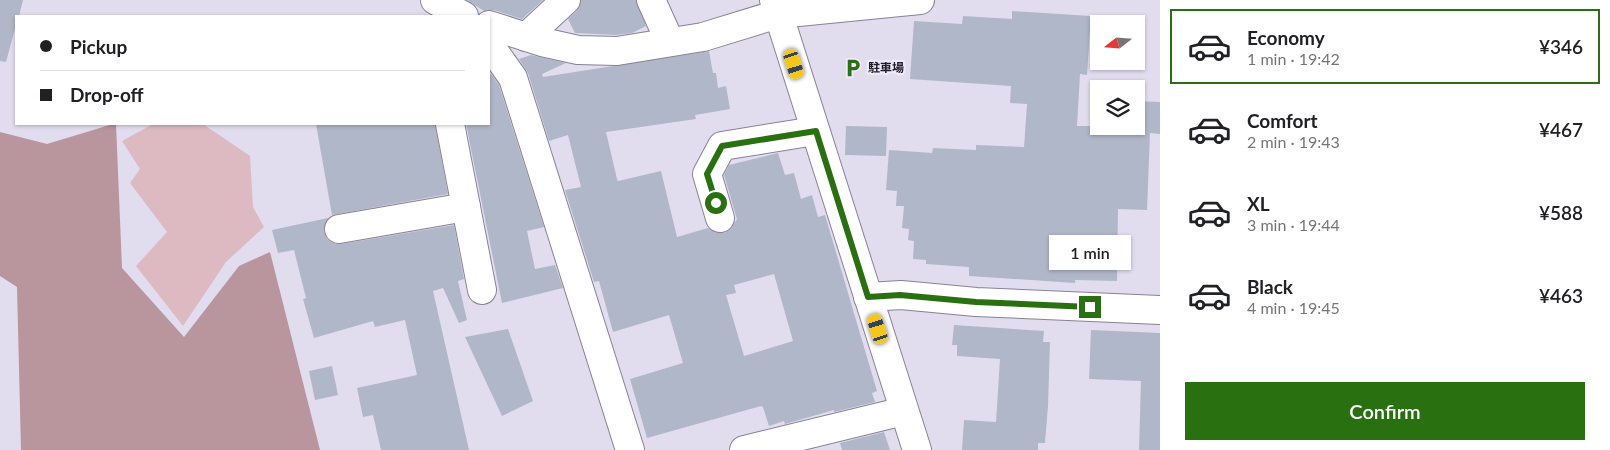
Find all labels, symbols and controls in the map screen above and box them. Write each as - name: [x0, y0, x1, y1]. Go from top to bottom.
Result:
- north arrow: [1090, 15, 1145, 70]
- map controls: [1090, 15, 1145, 135]
- icon: car: [1187, 24, 1232, 69]
- text: Economy: [1247, 26, 1325, 49]
- text: Pickup: [70, 35, 127, 58]
- text: ¥346: [1539, 35, 1583, 58]
- car: [782, 47, 805, 81]
- text: 1 min · 19:42: [1247, 49, 1340, 68]
- parking icon: 駐車場: [842, 57, 864, 79]
- place label: 駐車場: [868, 60, 904, 75]
- button: layers: [1090, 80, 1145, 135]
- text: Drop-off: [70, 83, 144, 106]
- icon: car: [1187, 107, 1232, 152]
- text: Comfort: [1247, 109, 1318, 132]
- text: ¥467: [1539, 118, 1583, 141]
- text: 2 min · 19:43: [1247, 132, 1340, 151]
- icon: car: [1187, 190, 1232, 235]
- route start: [705, 192, 727, 214]
- text: XL: [1247, 192, 1270, 215]
- text: ¥588: [1539, 201, 1583, 224]
- text: 3 min · 19:44: [1247, 215, 1340, 234]
- callout: 1 min: [1049, 234, 1131, 270]
- text: 1 min: [1070, 243, 1110, 262]
- icon: car: [1187, 273, 1232, 318]
- text: Black: [1247, 275, 1293, 298]
- text: ¥463: [1539, 284, 1583, 307]
- route end: [1079, 296, 1101, 318]
- text: 4 min · 19:45: [1247, 298, 1340, 317]
- car: [866, 312, 889, 346]
- button: Confirm: [1185, 382, 1585, 440]

